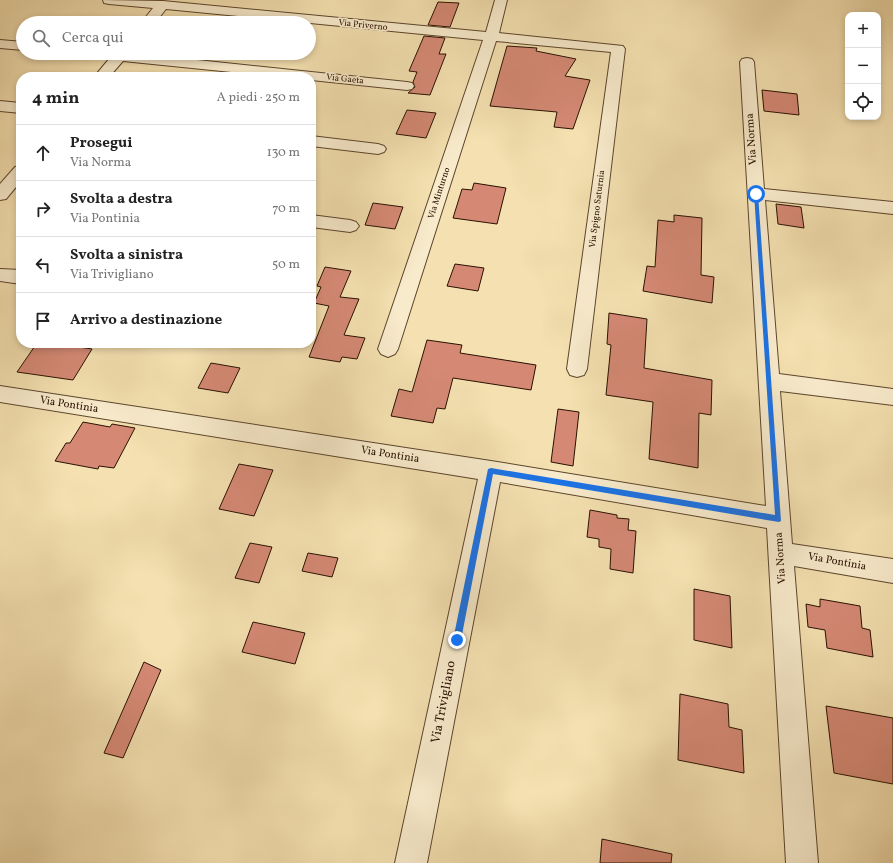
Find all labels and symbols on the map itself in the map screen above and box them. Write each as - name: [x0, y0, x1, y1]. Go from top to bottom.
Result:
- street label: Via Priverno: [338, 16, 388, 34]
- street label: Via Gaeta: [326, 71, 365, 87]
- street label: Via Norma: [743, 112, 761, 165]
- street label: Via Minturno: [425, 165, 453, 220]
- street label: Via Spigno Saturnia: [586, 169, 608, 249]
- route start: [747, 185, 765, 203]
- street label: Via Pontinia: [39, 393, 100, 417]
- street label: Via Pontinia: [360, 443, 421, 467]
- street label: Via Norma: [772, 531, 790, 584]
- street label: Via Pontinia: [807, 549, 868, 575]
- route end: [448, 631, 466, 649]
- street label: Via Trivigliano: [427, 659, 461, 745]

